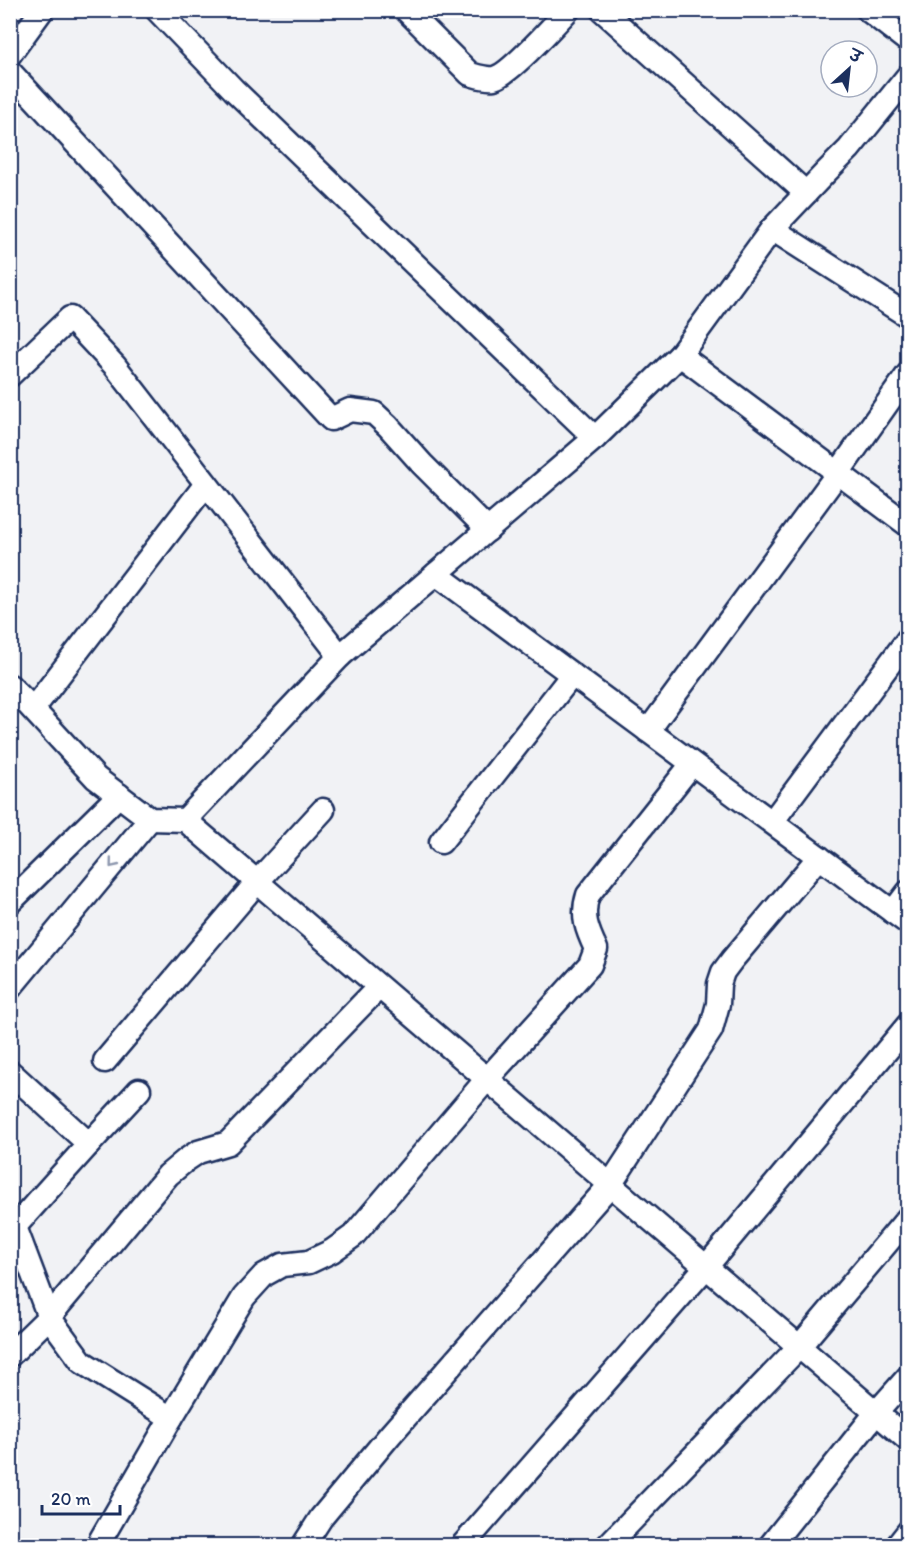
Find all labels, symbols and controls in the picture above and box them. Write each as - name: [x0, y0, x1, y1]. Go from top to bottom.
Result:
- north arrow: [819, 39, 879, 99]
- text: उ: [845, 44, 866, 68]
- one-way arrow: [109, 857, 120, 868]
- scale bar: [42, 1478, 120, 1516]
- text: 20 m: [51, 1488, 91, 1510]

